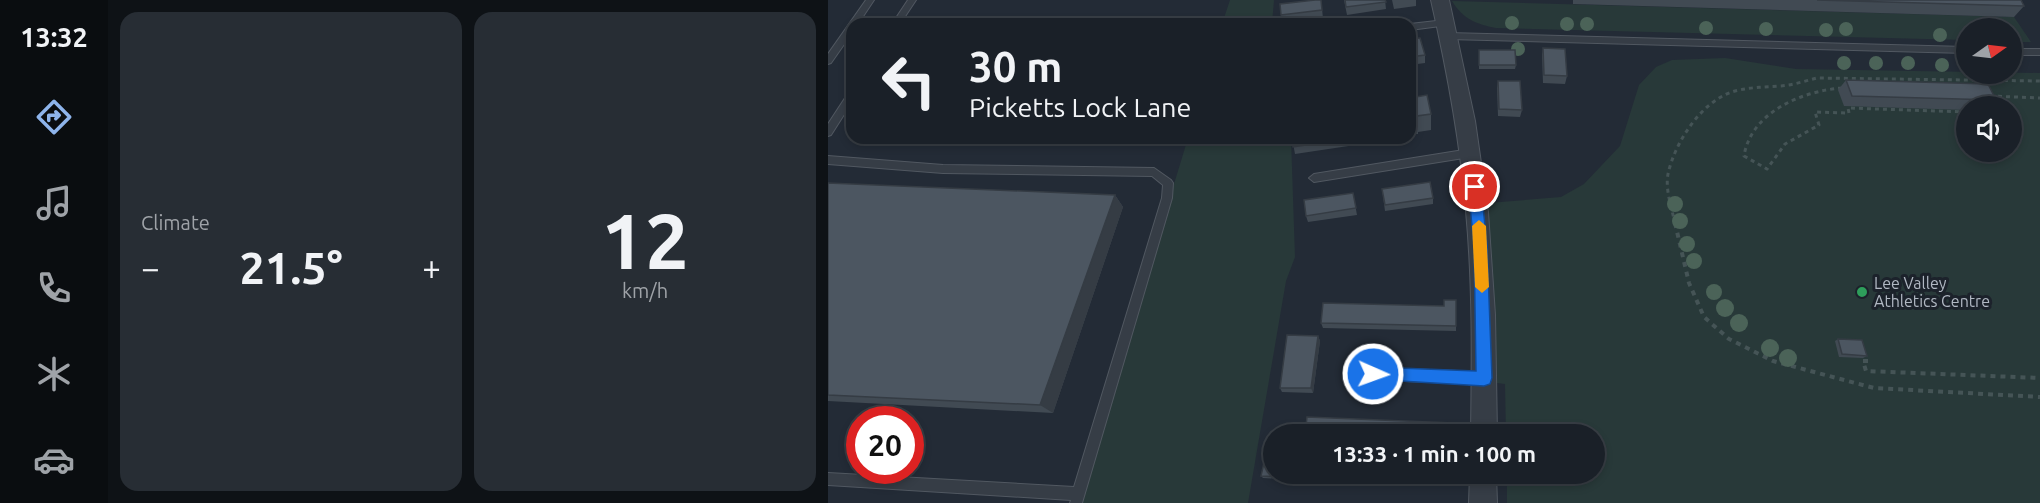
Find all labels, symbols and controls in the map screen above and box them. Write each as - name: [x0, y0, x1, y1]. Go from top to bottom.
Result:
- north arrow: [1956, 18, 2022, 84]
- map controls: [1956, 18, 2022, 162]
- text: 13:32: [20, 22, 88, 52]
- icon: left: [870, 42, 948, 120]
- text: 30 m: [969, 43, 1063, 90]
- text: Picketts Lock Lane: [969, 92, 1191, 122]
- icon: directions: [33, 96, 75, 138]
- button: sound: [1956, 96, 2022, 162]
- pin: [1449, 161, 1500, 212]
- icon: arrive: [1458, 170, 1491, 203]
- icon: music: [33, 182, 75, 224]
- text: 12: [601, 196, 689, 284]
- text: Climate: [141, 211, 210, 234]
- text: 21.5°: [239, 242, 343, 293]
- text: −: [141, 249, 160, 286]
- text: +: [422, 249, 441, 286]
- icon: phone: [33, 267, 75, 309]
- place label: Lee Valley Athletics Centre: [1874, 274, 1990, 310]
- text: km/h: [622, 279, 668, 302]
- marker: Lee Valley Athletics Centre: [1855, 285, 1869, 299]
- position arrow: [1341, 342, 1405, 406]
- icon: climate: [33, 353, 75, 395]
- speed limit sign: 20: [846, 406, 924, 484]
- icon: car: [33, 439, 75, 481]
- text: 13:33 · 1 min · 100 m: [1332, 441, 1536, 466]

